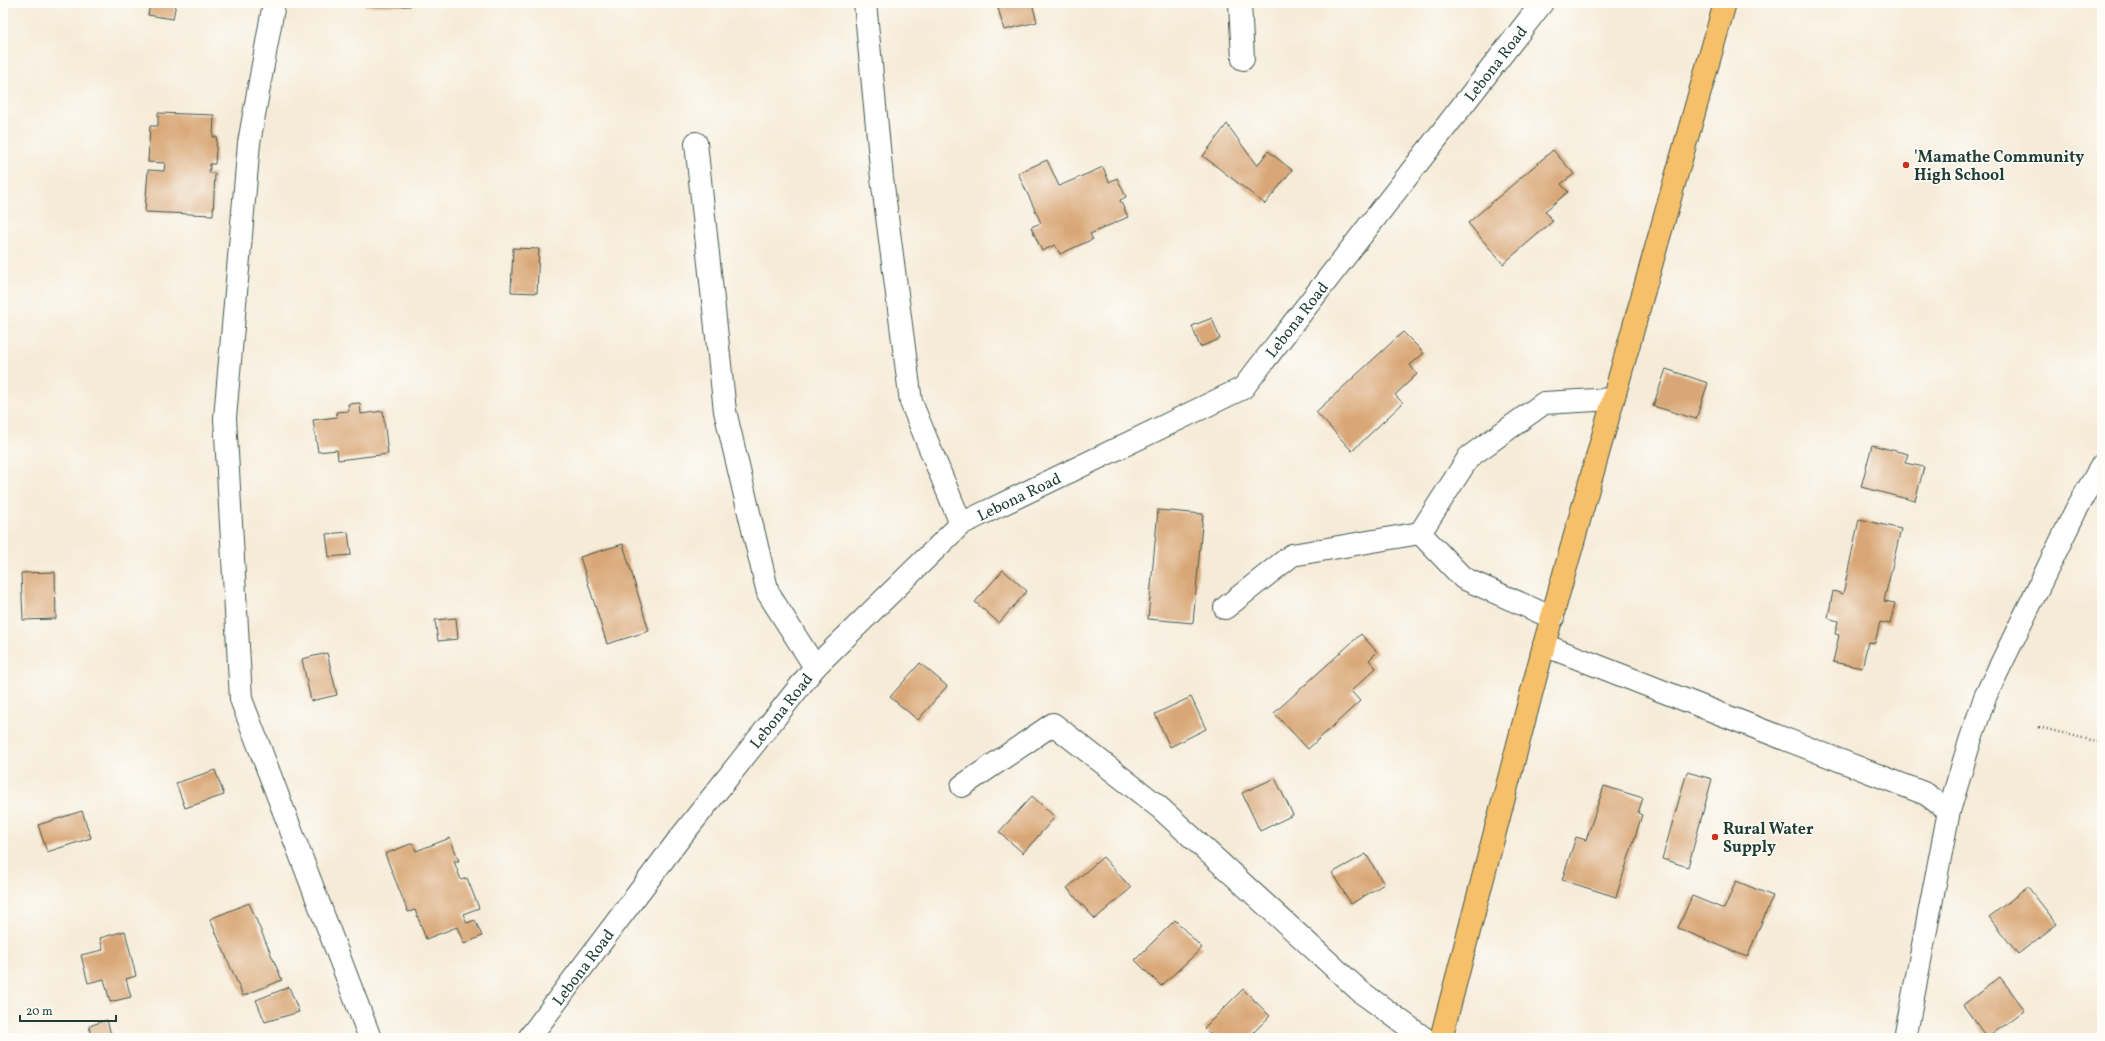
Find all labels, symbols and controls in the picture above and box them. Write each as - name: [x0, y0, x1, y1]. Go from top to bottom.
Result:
- street label: Lebona Road: [1460, 22, 1533, 107]
- place label: 'Mamathe Community High School: [1914, 147, 2084, 187]
- marker: 'Mamathe Community High School: [1901, 160, 1911, 170]
- street label: Lebona Road: [1261, 278, 1335, 363]
- street label: Lebona Road: [974, 468, 1065, 528]
- street label: Lebona Road: [745, 669, 819, 754]
- place label: Rural Water Supply: [1723, 819, 1814, 859]
- marker: Rural Water Supply: [1710, 832, 1720, 842]
- street label: Lebona Road: [548, 925, 620, 1011]
- scale bar: [20, 997, 116, 1023]
- text: 20 m: [26, 1004, 53, 1020]

